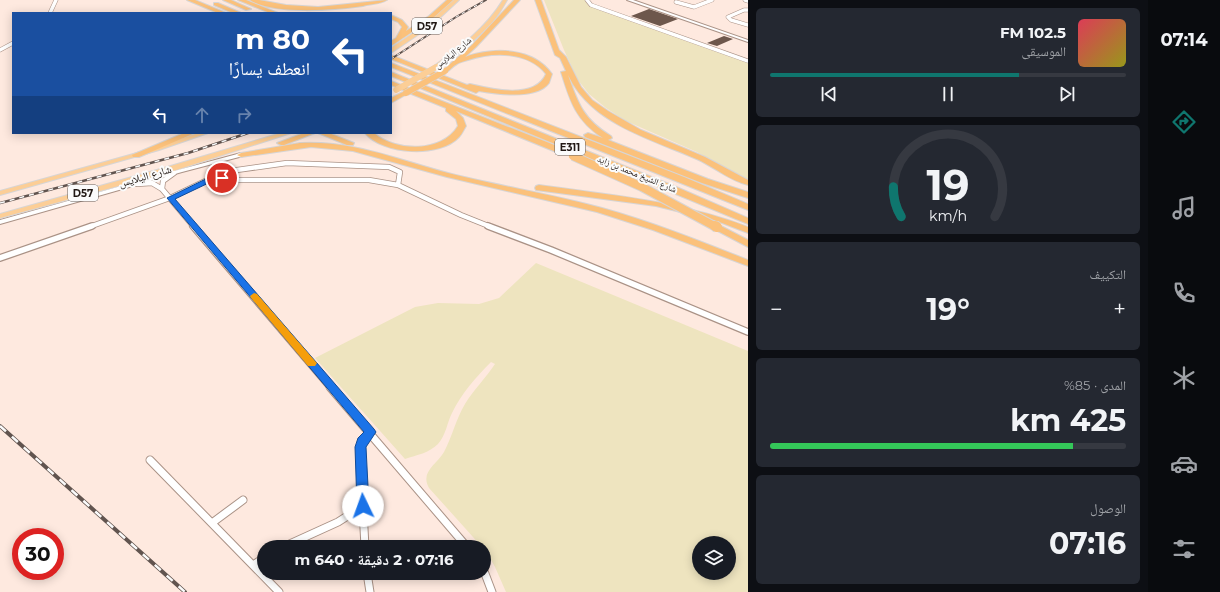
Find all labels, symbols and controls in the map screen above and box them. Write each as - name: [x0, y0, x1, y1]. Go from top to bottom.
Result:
- road number: D57: [412, 18, 442, 34]
- text: 80 m: [235, 22, 310, 56]
- text: 102.5 FM: [1000, 23, 1066, 42]
- icon: left: [324, 28, 376, 80]
- text: 07:14: [1160, 29, 1208, 51]
- street label: شارع اليلايس: [432, 34, 474, 72]
- text: الموسيقى: [1022, 43, 1066, 59]
- text: انعطف يسارًا: [229, 58, 310, 80]
- icon: previous: [818, 83, 840, 105]
- icon: pause: [937, 83, 959, 105]
- icon: next: [1056, 83, 1078, 105]
- icon: left: [149, 104, 171, 126]
- icon: ahead: [191, 104, 213, 126]
- icon: right: [233, 104, 255, 126]
- icon: directions: [1170, 108, 1198, 136]
- road number: E311: [555, 139, 585, 155]
- street label: شارع الشيخ محمد بن زايد: [596, 153, 679, 195]
- text: 19: [927, 160, 969, 210]
- pin: [205, 161, 239, 195]
- street label: شارع اليلايس: [117, 162, 173, 190]
- icon: arrive: [211, 167, 233, 189]
- road number: D57: [68, 185, 98, 201]
- icon: music: [1170, 194, 1198, 222]
- text: km/h: [929, 207, 967, 225]
- text: التكييف: [1090, 266, 1126, 282]
- icon: phone: [1170, 279, 1198, 307]
- text: 19°: [926, 291, 970, 328]
- text: −: [770, 296, 783, 323]
- text: +: [1113, 296, 1126, 323]
- icon: climate: [1170, 364, 1198, 392]
- text: المدى · 85%: [1064, 377, 1126, 393]
- text: 425 km: [1010, 402, 1126, 439]
- icon: car: [1170, 450, 1198, 478]
- position arrow: [342, 485, 384, 527]
- text: الوصول: [1090, 500, 1126, 516]
- text: 07:16: [1049, 525, 1126, 562]
- speed limit sign: 30: [12, 528, 64, 580]
- icon: filters: [1170, 535, 1198, 563]
- map controls: [692, 536, 736, 580]
- button: layers: [692, 536, 736, 580]
- text: 07:16 · 2 دقيقة · 640 m: [294, 550, 454, 569]

